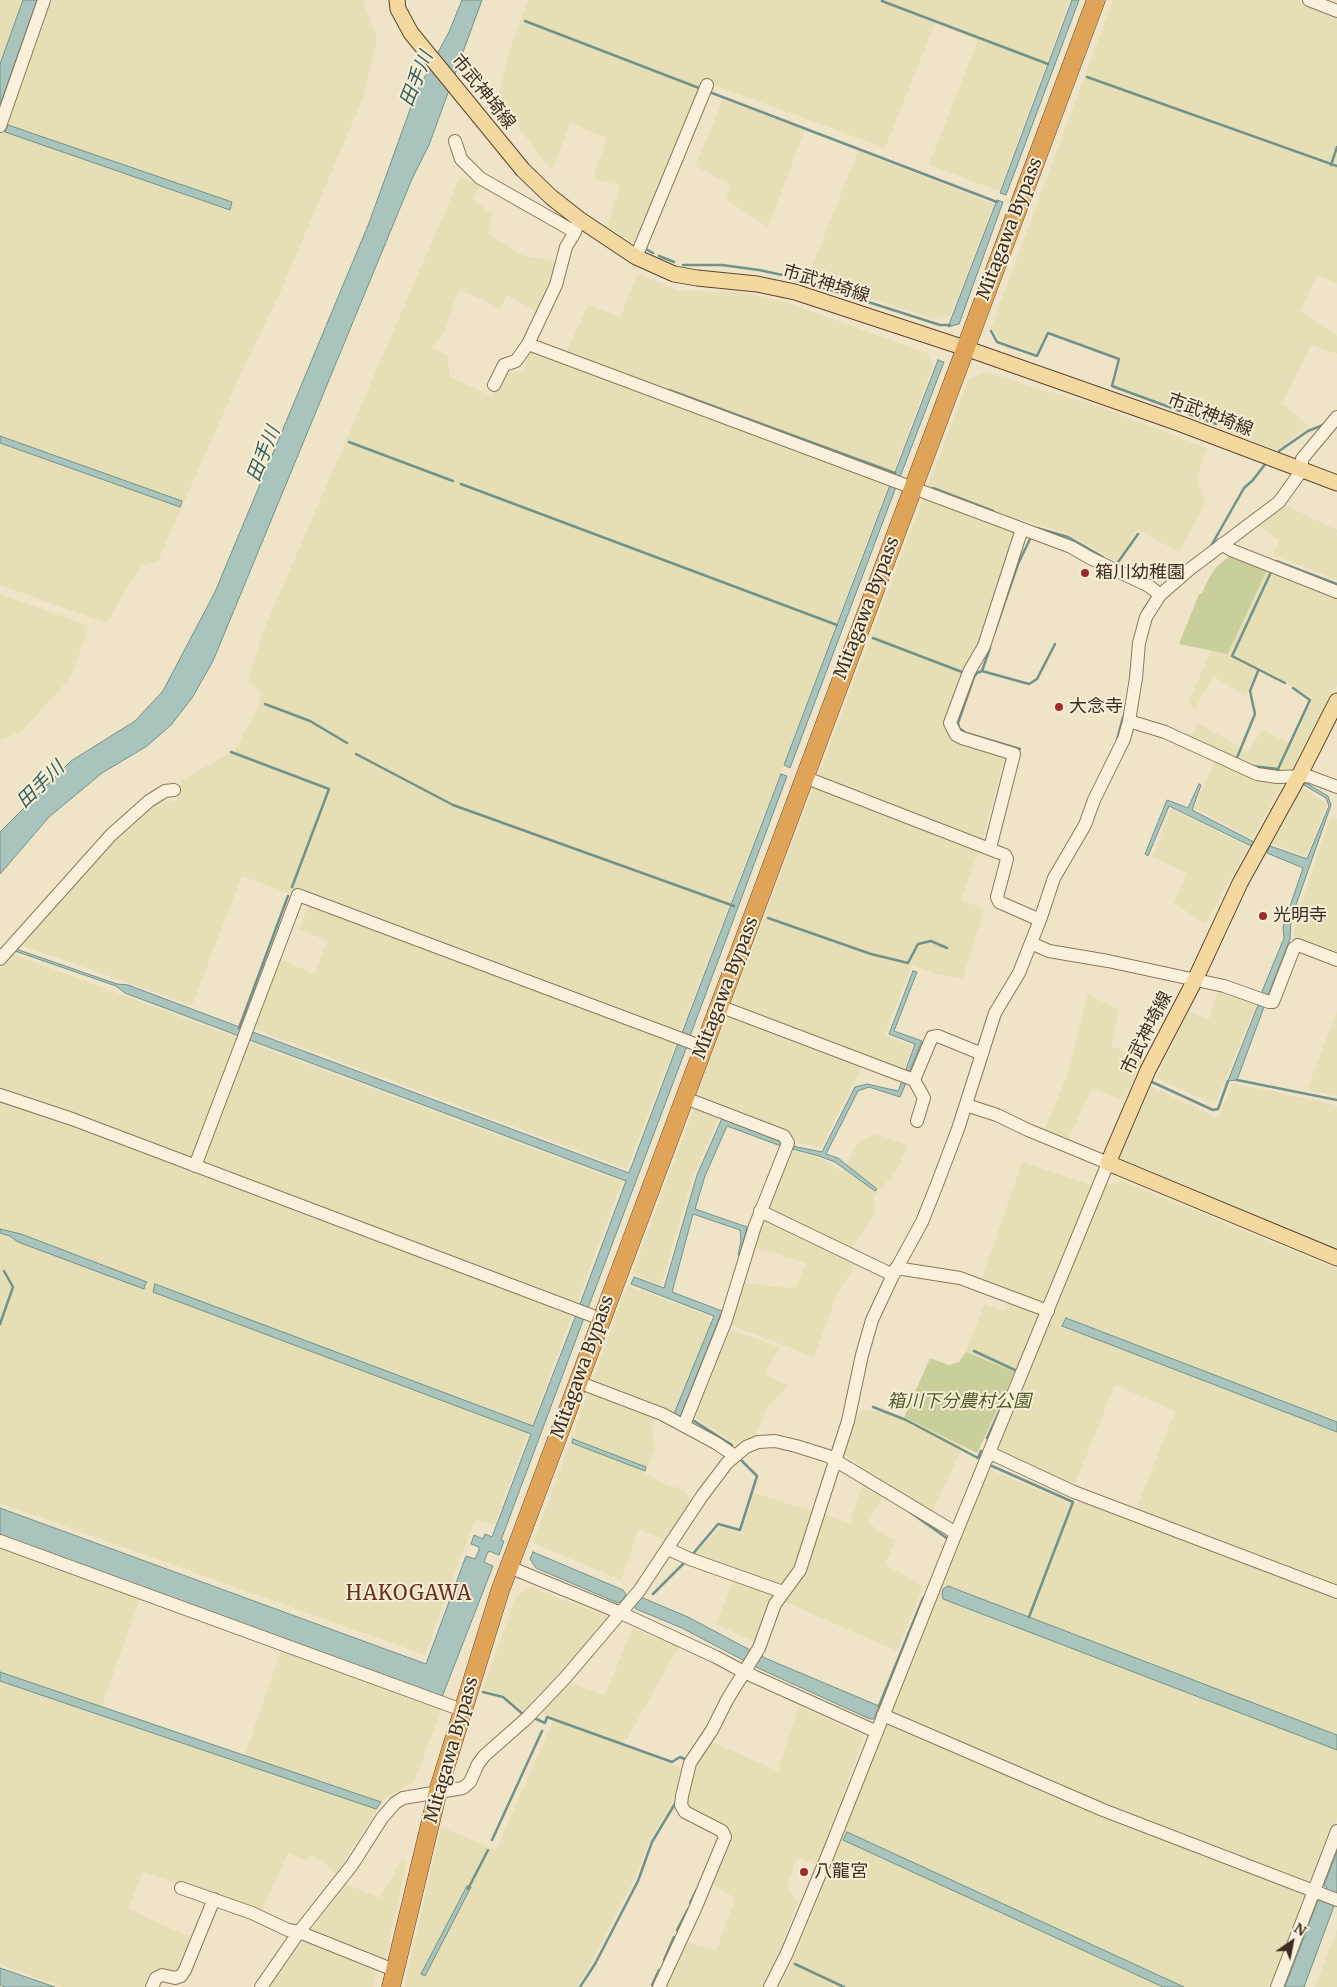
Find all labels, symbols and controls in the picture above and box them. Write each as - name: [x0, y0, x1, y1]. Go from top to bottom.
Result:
- water label: 田手川: [396, 48, 438, 110]
- street label: 市武神埼線: [446, 50, 520, 134]
- street label: Mitagawa Bypass: [973, 155, 1047, 303]
- street label: 市武神埼線: [780, 261, 872, 307]
- street label: 市武神埼線: [1164, 389, 1256, 441]
- water label: 田手川: [243, 423, 285, 485]
- street label: Mitagawa Bypass: [830, 534, 904, 682]
- place label: 箱川幼稚園: [1095, 562, 1185, 584]
- marker: 箱川幼稚園: [1079, 567, 1091, 579]
- place label: 大念寺: [1069, 696, 1123, 718]
- marker: 大念寺: [1053, 701, 1065, 713]
- water label: 田手川: [13, 757, 69, 813]
- place label: 光明寺: [1273, 905, 1327, 927]
- marker: 光明寺: [1257, 910, 1269, 922]
- street label: Mitagawa Bypass: [689, 914, 763, 1062]
- street label: 市武神埼線: [1117, 988, 1177, 1078]
- street label: Mitagawa Bypass: [547, 1292, 619, 1442]
- park label: 箱川下分農村公園: [887, 1391, 1031, 1413]
- district label: HAKOGAWA: [345, 1582, 473, 1606]
- street label: Mitagawa Bypass: [421, 1675, 483, 1825]
- place label: 八龍宮: [814, 1861, 868, 1883]
- marker: 八龍宮: [798, 1866, 810, 1878]
- north arrow: [1267, 1917, 1317, 1967]
- text: N: [1291, 1919, 1310, 1940]

